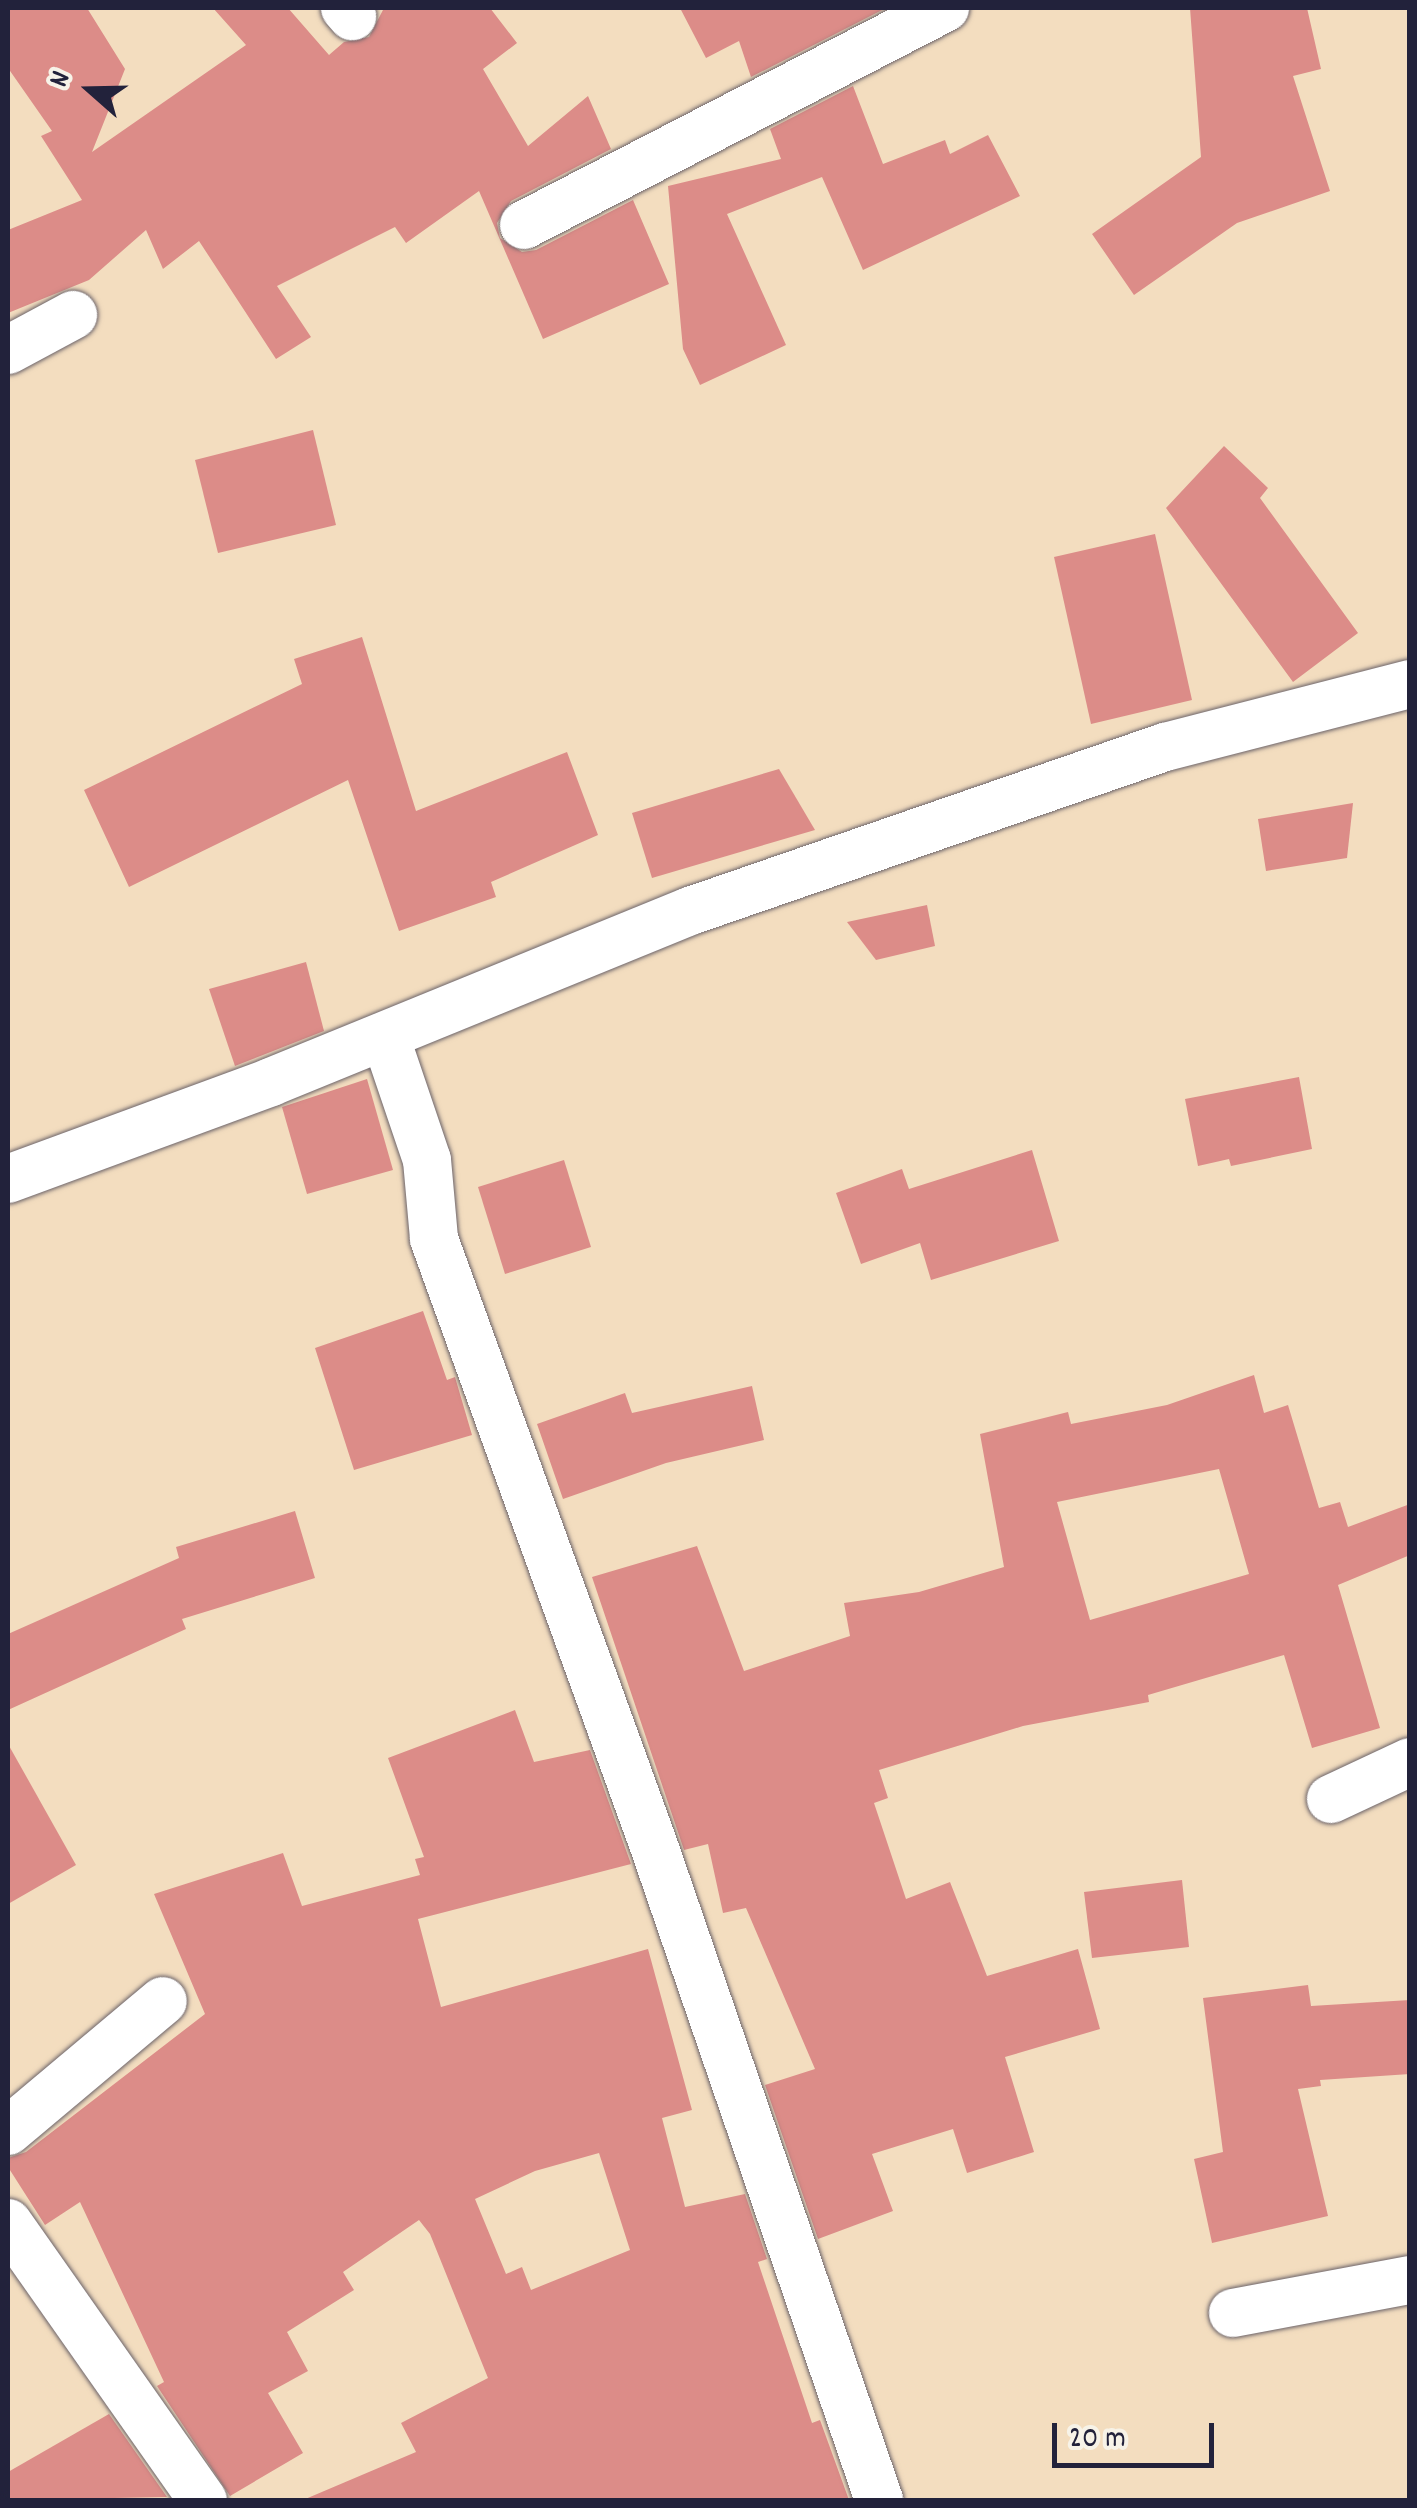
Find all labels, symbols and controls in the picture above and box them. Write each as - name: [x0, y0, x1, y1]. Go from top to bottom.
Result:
- north arrow: [40, 40, 140, 140]
- text: N: [41, 66, 83, 93]
- scale bar: [1057, 2403, 1220, 2465]
- text: 20 m: [1069, 2419, 1126, 2462]

